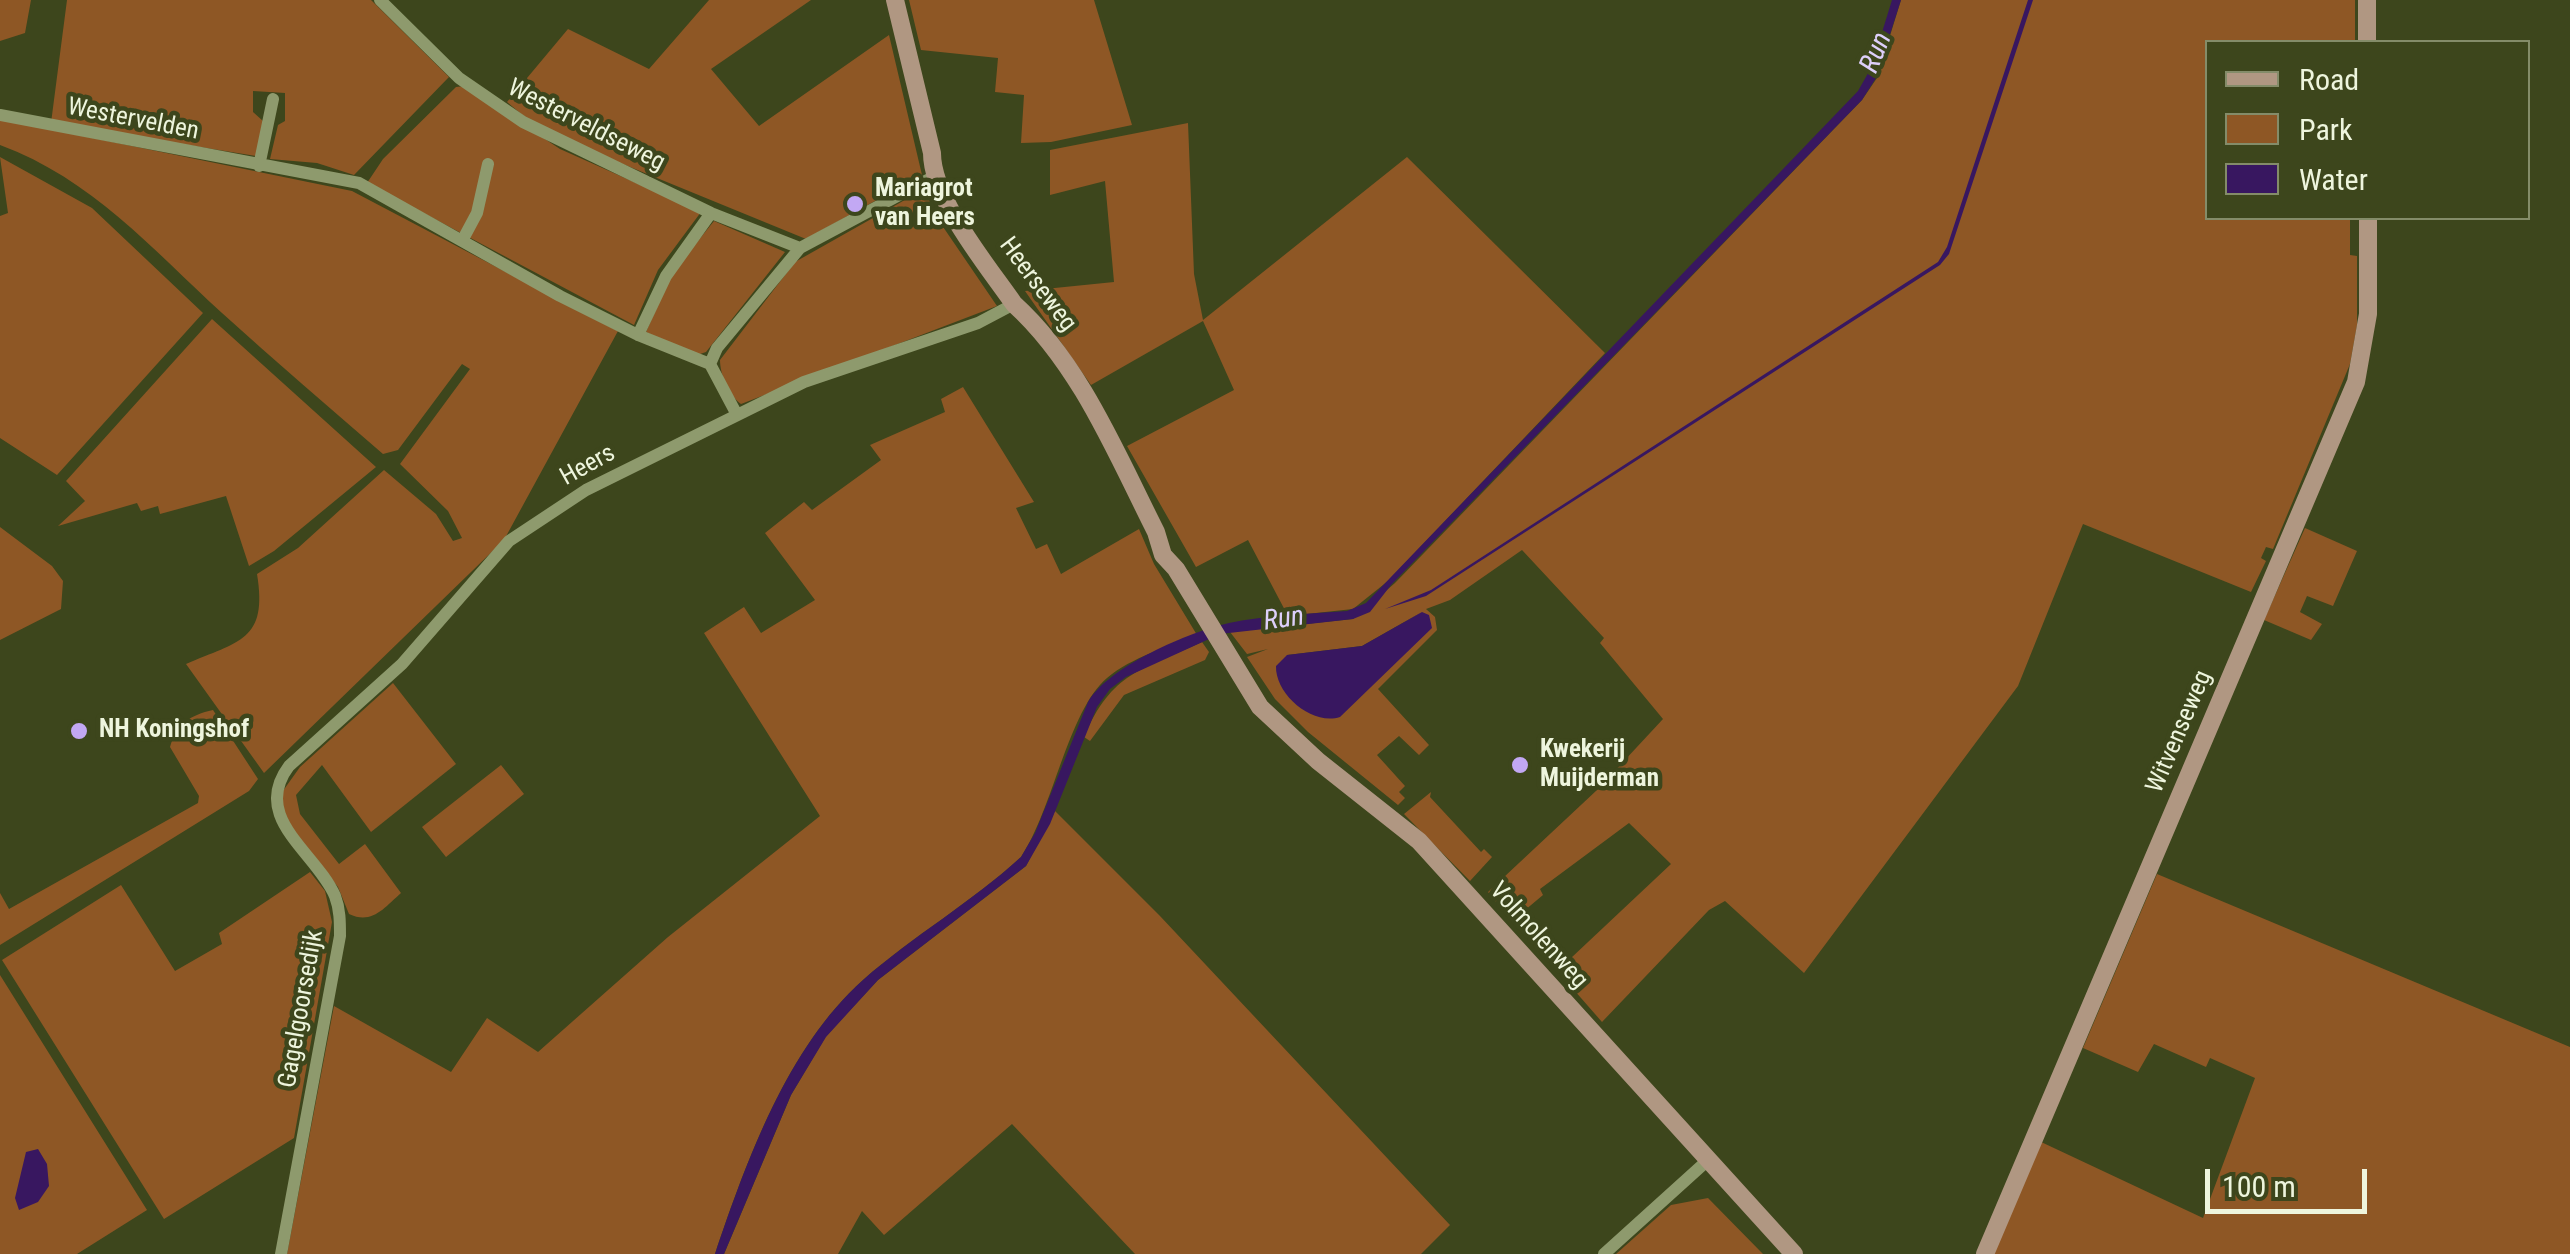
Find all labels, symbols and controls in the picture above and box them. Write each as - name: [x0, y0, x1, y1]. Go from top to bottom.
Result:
- water label: Run: [1854, 28, 1900, 78]
- legend: [2205, 40, 2530, 220]
- text: Road: [2299, 62, 2359, 97]
- street label: Westerveldseweg: [502, 73, 670, 179]
- street label: Westervelden: [65, 93, 201, 147]
- text: Park: [2299, 112, 2353, 147]
- text: Water: [2299, 162, 2368, 197]
- place label: Mariagrot van Heers: [875, 175, 975, 234]
- marker: Mariagrot van Heers: [844, 193, 866, 215]
- street label: Heerseweg: [992, 232, 1082, 338]
- street label: Heers: [555, 439, 621, 493]
- water label: Run: [1262, 601, 1306, 639]
- street label: Witvenseweg: [2141, 666, 2219, 798]
- place label: NH Koningshof: [99, 716, 249, 746]
- marker: NH Koningshof: [68, 720, 90, 742]
- place label: Kwekerij Muijderman: [1540, 736, 1659, 795]
- marker: Kwekerij Muijderman: [1509, 754, 1531, 776]
- street label: Volmolenweg: [1482, 877, 1594, 995]
- street label: Gagelgoorsedijk: [273, 928, 331, 1090]
- scale bar: [2210, 1149, 2372, 1211]
- text: 100 m: [2222, 1169, 2296, 1204]

